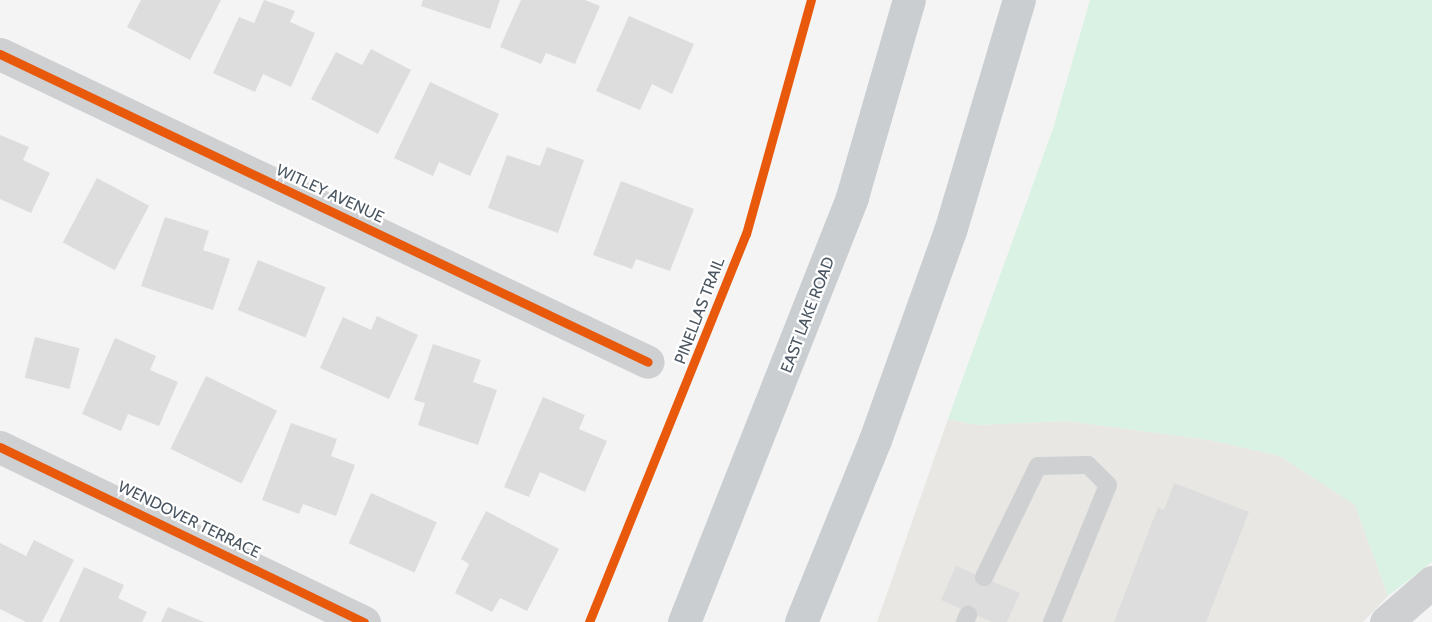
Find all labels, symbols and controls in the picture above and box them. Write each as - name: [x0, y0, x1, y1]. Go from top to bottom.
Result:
- street label: WITLEY AVENUE: [273, 161, 387, 227]
- street label: EAST LAKE ROAD: [777, 254, 839, 376]
- street label: PINELLAS TRAIL: [671, 255, 729, 367]
- street label: WENDOVER TERRACE: [115, 477, 263, 563]

